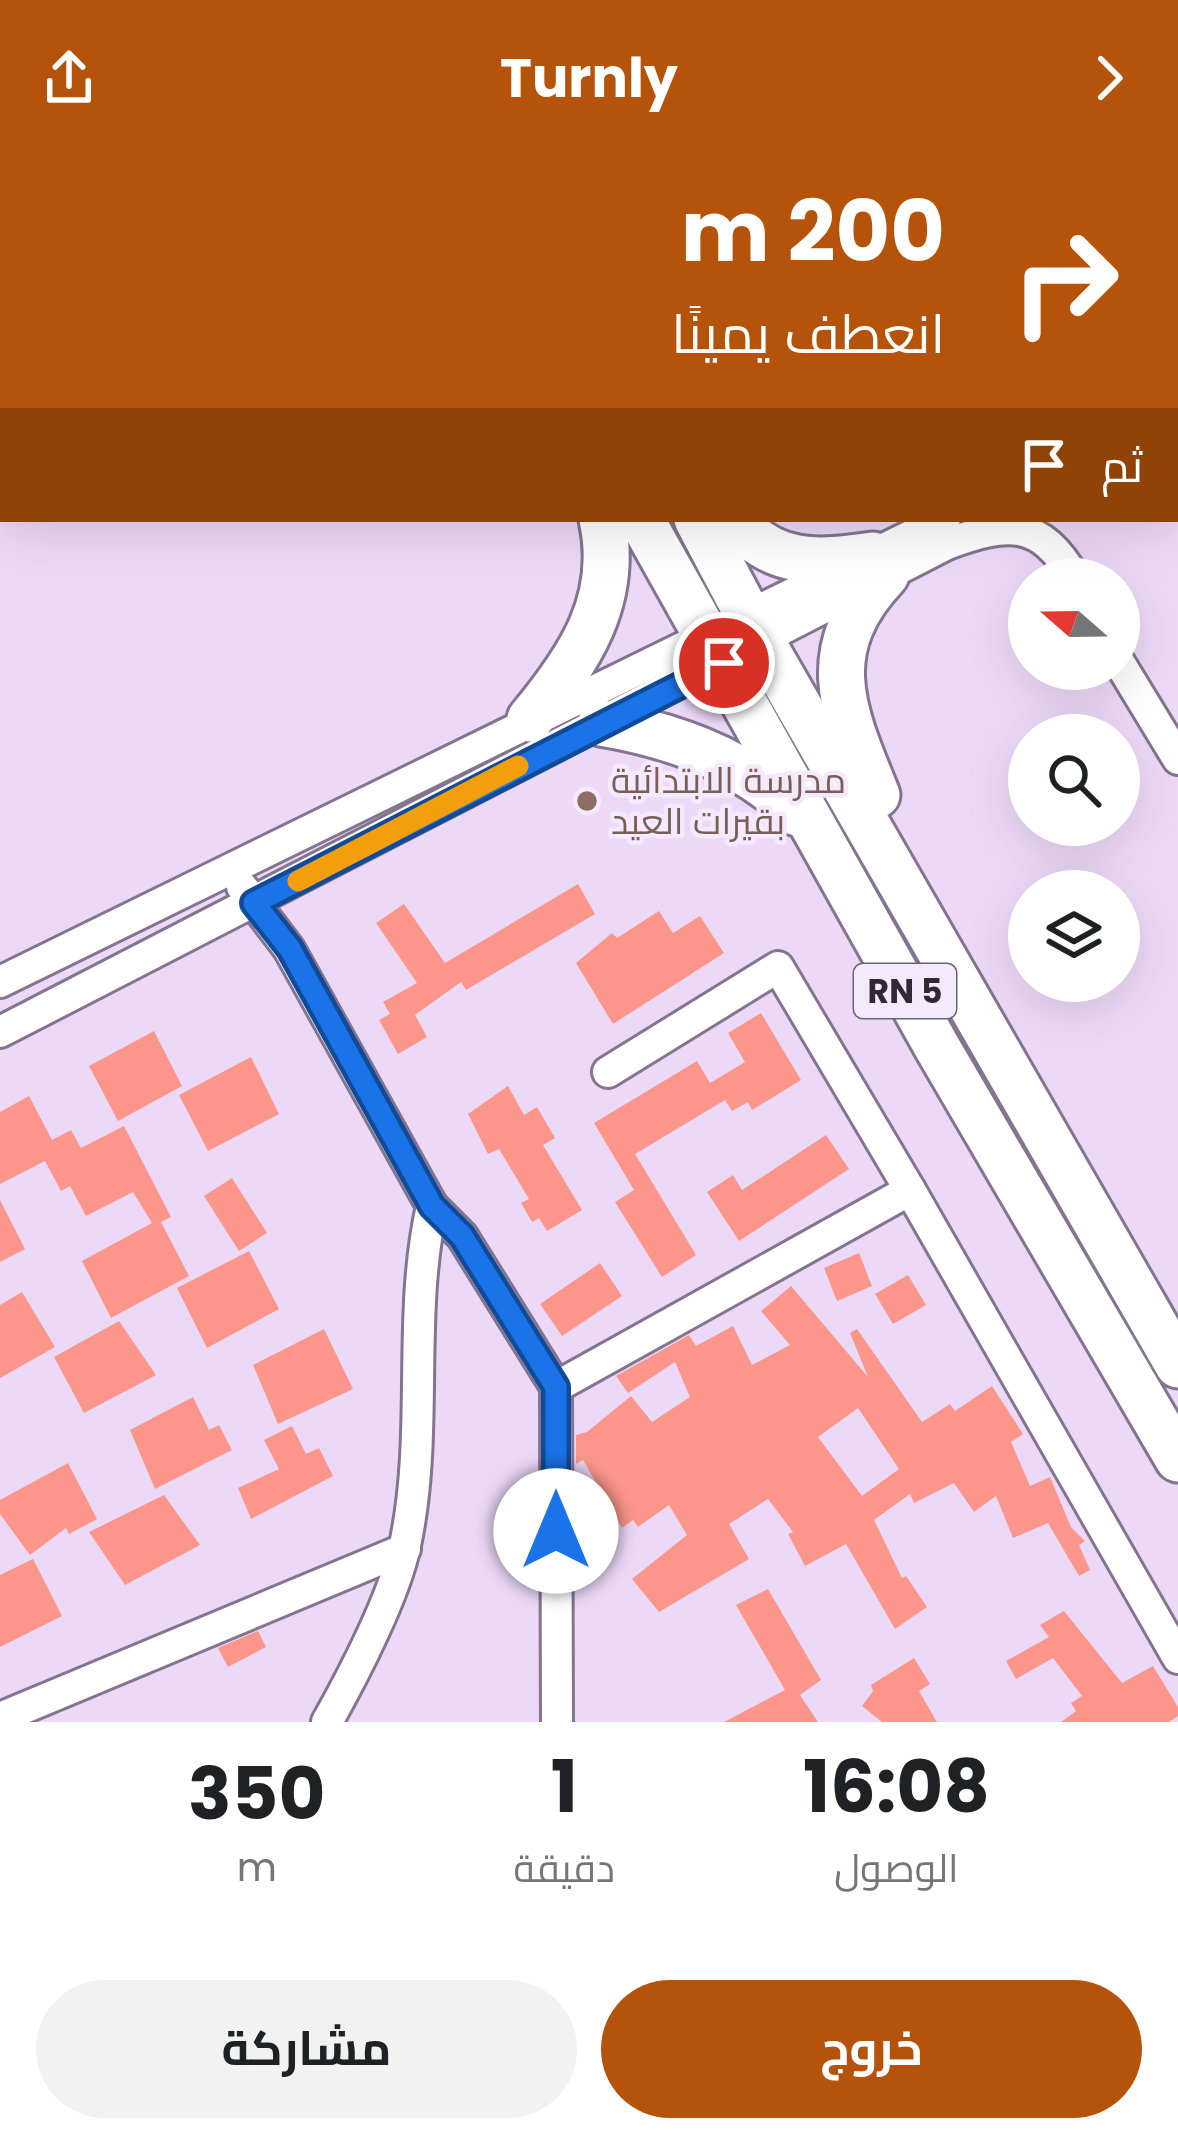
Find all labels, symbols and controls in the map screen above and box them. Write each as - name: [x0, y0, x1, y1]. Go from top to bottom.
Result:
- text: Turnly: [500, 40, 678, 116]
- icon: share: [36, 45, 102, 111]
- icon: forward: [1076, 45, 1142, 111]
- text: 200 m: [681, 173, 945, 290]
- icon: right: [987, 204, 1143, 360]
- text: انعطف يمينًا: [671, 296, 945, 372]
- icon: arrive: [1011, 432, 1077, 498]
- text: ثم: [1101, 435, 1143, 498]
- north arrow: [1008, 558, 1140, 690]
- map controls: [1008, 558, 1140, 1002]
- pin: [673, 612, 775, 714]
- icon: arrive: [691, 630, 757, 696]
- button: search: [1008, 714, 1140, 846]
- place label: مدرسة الابتدائية بقيرات العيد: [611, 755, 846, 847]
- marker: مدرسة الابتدائية بقيرات العيد: [574, 788, 600, 814]
- button: layers: [1008, 870, 1140, 1002]
- road number: RN 5: [854, 964, 956, 1018]
- position arrow: [493, 1468, 619, 1594]
- text: 1: [551, 1736, 578, 1837]
- text: 16:08: [803, 1736, 990, 1837]
- text: 350: [188, 1743, 325, 1844]
- text: m: [237, 1840, 277, 1895]
- text: دقيقة: [513, 1841, 615, 1896]
- text: الوصول: [834, 1841, 959, 1896]
- button: مشاركة: [36, 1980, 577, 2118]
- button: خروج: [601, 1980, 1142, 2118]

